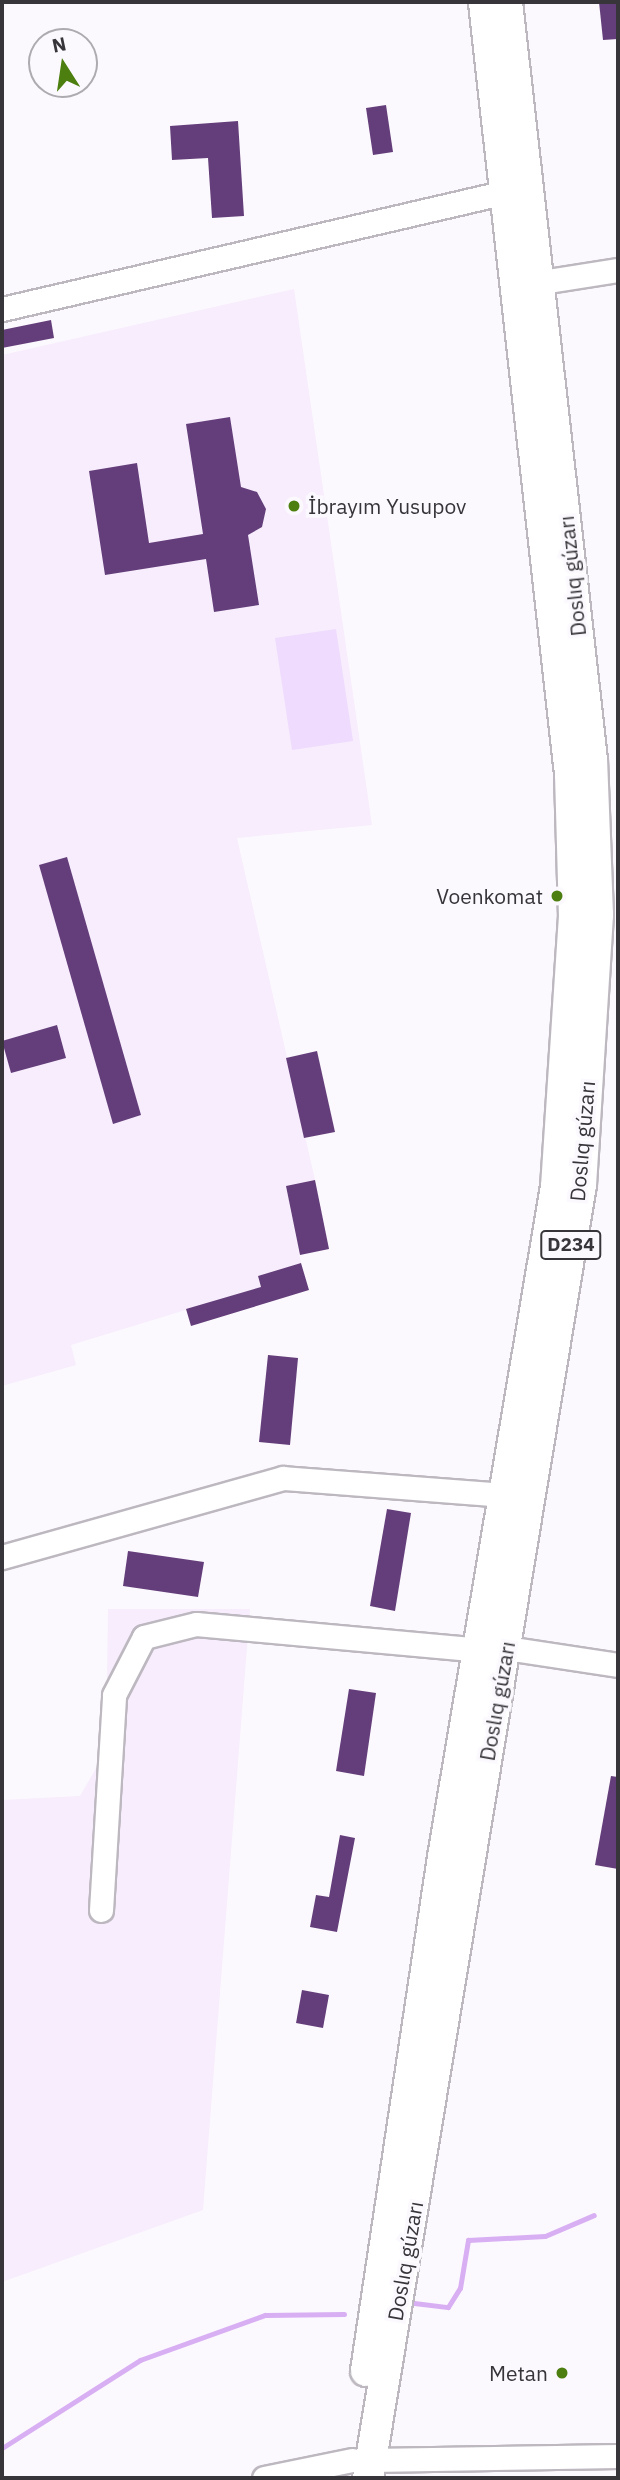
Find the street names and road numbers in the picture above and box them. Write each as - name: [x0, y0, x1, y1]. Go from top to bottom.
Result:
- street label: Doslıq gúzarı: [553, 515, 591, 637]
- street label: Doslıq gúzarı: [564, 1080, 600, 1202]
- road number: D234: [540, 1230, 602, 1260]
- street label: Doslıq gúzarı: [474, 1639, 520, 1763]
- street label: Doslıq gúzarı: [382, 2199, 428, 2323]

